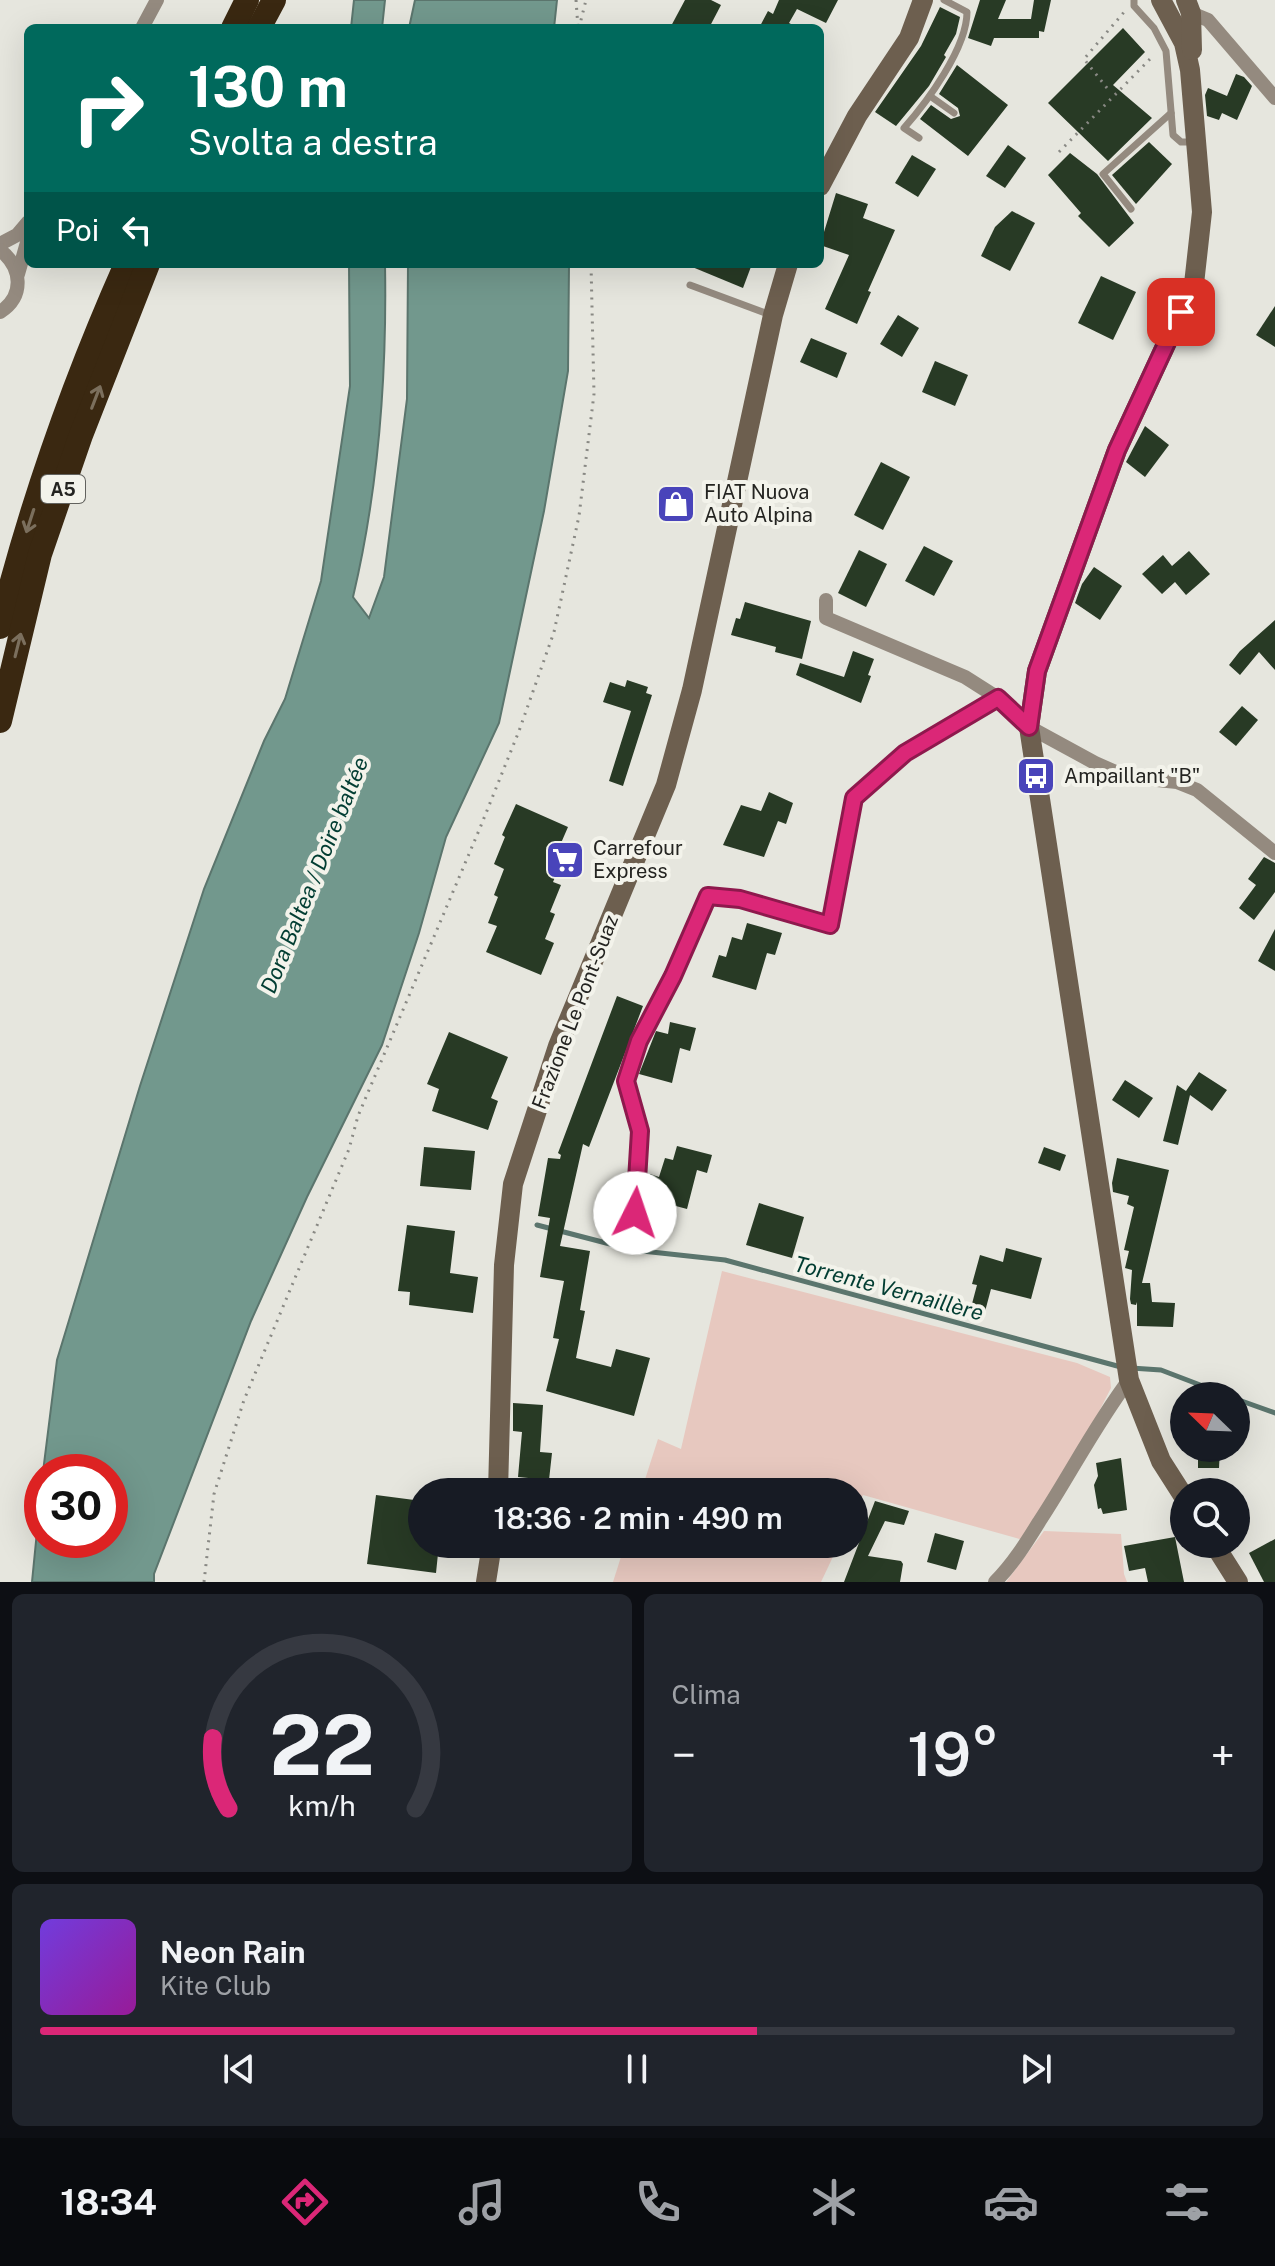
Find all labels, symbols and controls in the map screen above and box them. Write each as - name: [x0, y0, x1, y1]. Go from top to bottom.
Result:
- text: 130 m: [188, 54, 348, 120]
- icon: right: [56, 56, 160, 160]
- text: Svolta a destra: [188, 121, 438, 163]
- icon: left: [115, 208, 159, 252]
- text: Poi: [56, 212, 99, 248]
- pin: [1147, 278, 1215, 346]
- icon: arrive: [1159, 290, 1203, 334]
- one-way arrow: [90, 385, 104, 410]
- road number: A5: [41, 475, 85, 503]
- place label: FIAT Nuova Auto Alpina: [704, 480, 813, 527]
- shop icon: FIAT Nuova Auto Alpina: [655, 483, 697, 525]
- one-way arrow: [22, 507, 37, 533]
- one-way arrow: [12, 633, 27, 658]
- water label: Dora Baltea / Doire baltée: [255, 753, 373, 997]
- bus stop icon: Ampaillant "B": [1015, 755, 1057, 797]
- place label: Ampaillant "B": [1064, 764, 1200, 788]
- place label: Carrefour Express: [593, 836, 683, 883]
- supermarket icon: Carrefour Express: [544, 839, 586, 881]
- street label: Frazione Le Pont-Suaz: [527, 912, 623, 1112]
- position arrow: [593, 1171, 677, 1255]
- water label: Torrente Vernaillère: [792, 1250, 986, 1326]
- north arrow: [1170, 1382, 1250, 1462]
- map controls: [1170, 1382, 1250, 1558]
- speed limit sign: 30: [24, 1454, 128, 1558]
- button: search: [1170, 1478, 1250, 1558]
- text: 18:36 · 2 min · 490 m: [493, 1500, 783, 1536]
- text: Clima: [672, 1679, 741, 1710]
- text: 22: [269, 1696, 375, 1794]
- text: 19°: [907, 1719, 999, 1790]
- text: −: [672, 1729, 696, 1781]
- text: +: [1211, 1729, 1235, 1781]
- text: km/h: [288, 1789, 355, 1822]
- text: Neon Rain: [160, 1934, 306, 1970]
- text: Kite Club: [160, 1970, 271, 2001]
- icon: previous: [217, 2047, 261, 2091]
- icon: pause: [615, 2047, 659, 2091]
- icon: next: [1014, 2047, 1058, 2091]
- icon: directions: [277, 2174, 333, 2230]
- icon: music: [454, 2174, 510, 2230]
- icon: phone: [630, 2174, 686, 2230]
- icon: climate: [806, 2174, 862, 2230]
- icon: car: [983, 2174, 1039, 2230]
- icon: filters: [1159, 2174, 1215, 2230]
- text: 18:34: [60, 2181, 157, 2223]

